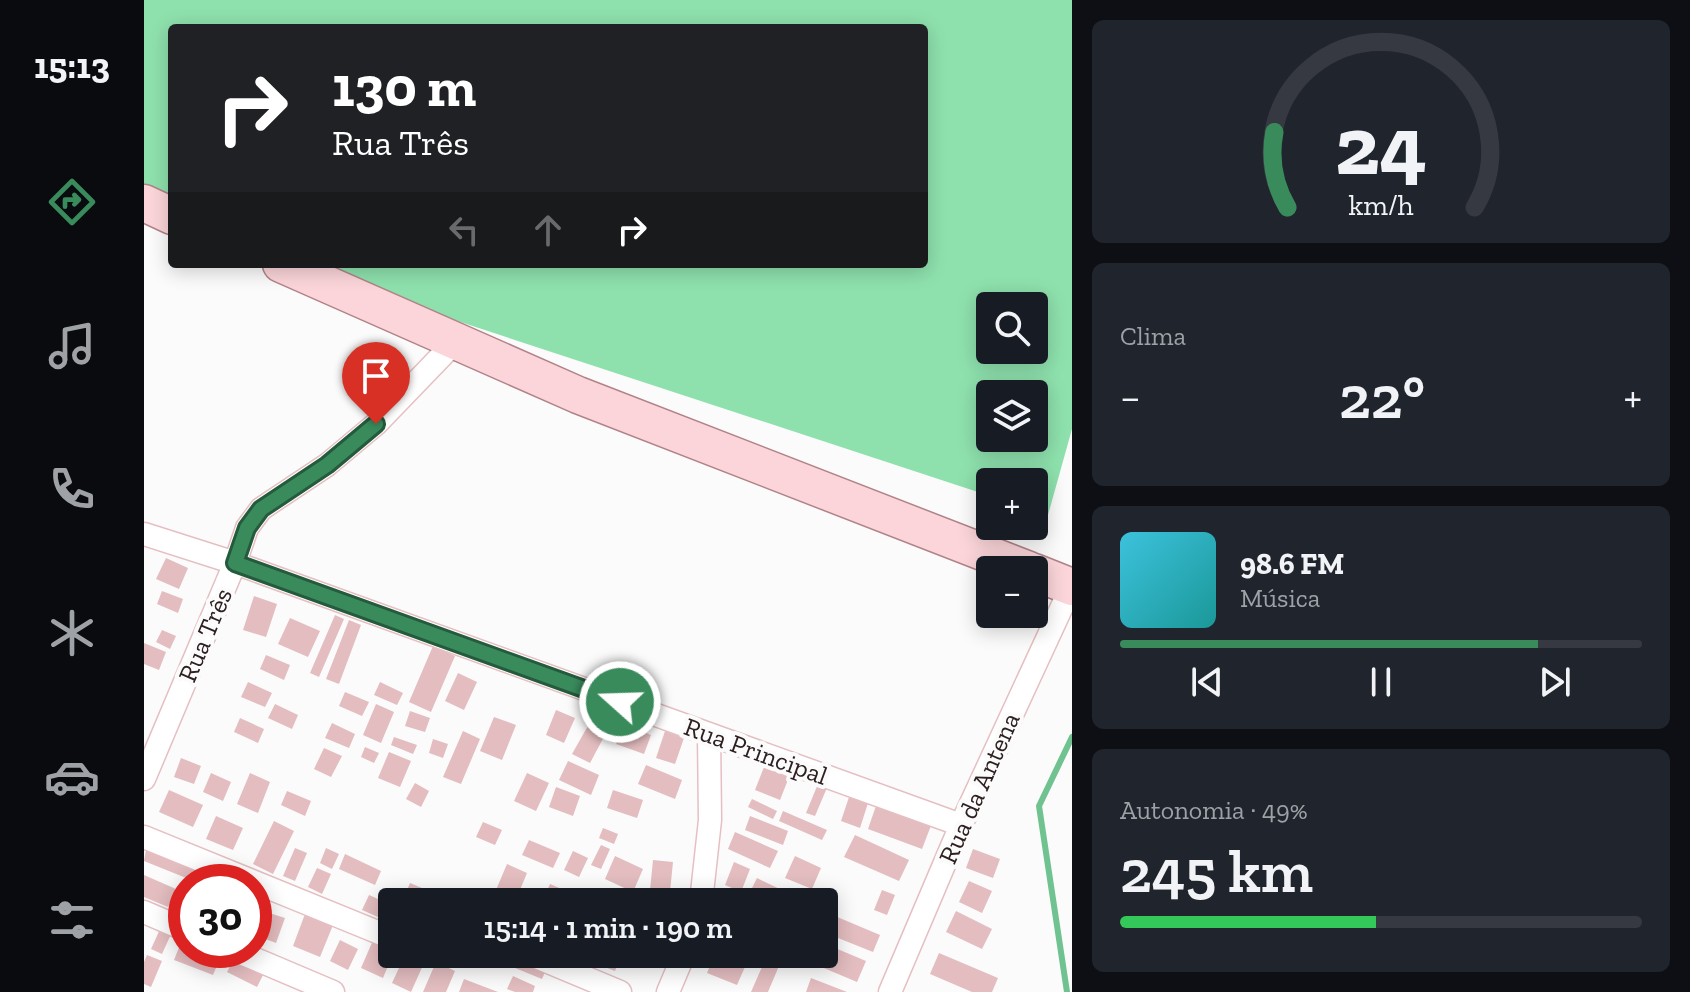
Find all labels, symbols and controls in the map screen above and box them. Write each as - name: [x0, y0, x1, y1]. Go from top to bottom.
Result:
- text: 15:13: [34, 44, 110, 87]
- text: 130 m: [332, 53, 476, 120]
- icon: right: [200, 56, 304, 160]
- text: 24: [1335, 94, 1427, 194]
- text: Rua Três: [332, 121, 469, 164]
- icon: directions: [44, 174, 100, 230]
- text: km/h: [1348, 188, 1414, 222]
- icon: left: [442, 208, 486, 252]
- icon: ahead: [526, 208, 570, 252]
- icon: right: [610, 208, 654, 252]
- map controls: [976, 292, 1048, 628]
- button: search: [976, 292, 1048, 364]
- icon: music: [44, 318, 100, 374]
- text: Clima: [1120, 320, 1186, 352]
- pin: [342, 342, 410, 424]
- icon: arrive: [354, 354, 398, 398]
- text: 22°: [1339, 361, 1425, 433]
- text: −: [1120, 370, 1141, 423]
- text: +: [1623, 370, 1642, 423]
- button: layers: [976, 380, 1048, 452]
- icon: phone: [44, 461, 100, 517]
- button: +: [976, 468, 1048, 540]
- text: 98.6 FM: [1240, 546, 1344, 582]
- button: −: [976, 556, 1048, 628]
- text: Música: [1240, 582, 1320, 614]
- street label: Rua Três: [171, 583, 239, 687]
- icon: climate: [44, 605, 100, 661]
- position arrow: [578, 660, 662, 744]
- icon: previous: [1185, 660, 1229, 704]
- icon: pause: [1359, 660, 1403, 704]
- icon: next: [1533, 660, 1577, 704]
- street label: Rua da Antena: [931, 707, 1027, 869]
- street label: Rua Principal: [680, 710, 832, 792]
- icon: car: [44, 749, 100, 805]
- text: Autonomia · 49%: [1120, 794, 1308, 826]
- text: 245 km: [1120, 835, 1313, 907]
- speed limit sign: 30: [168, 864, 272, 968]
- icon: filters: [44, 892, 100, 948]
- text: 15:14 · 1 min · 190 m: [484, 910, 732, 946]

